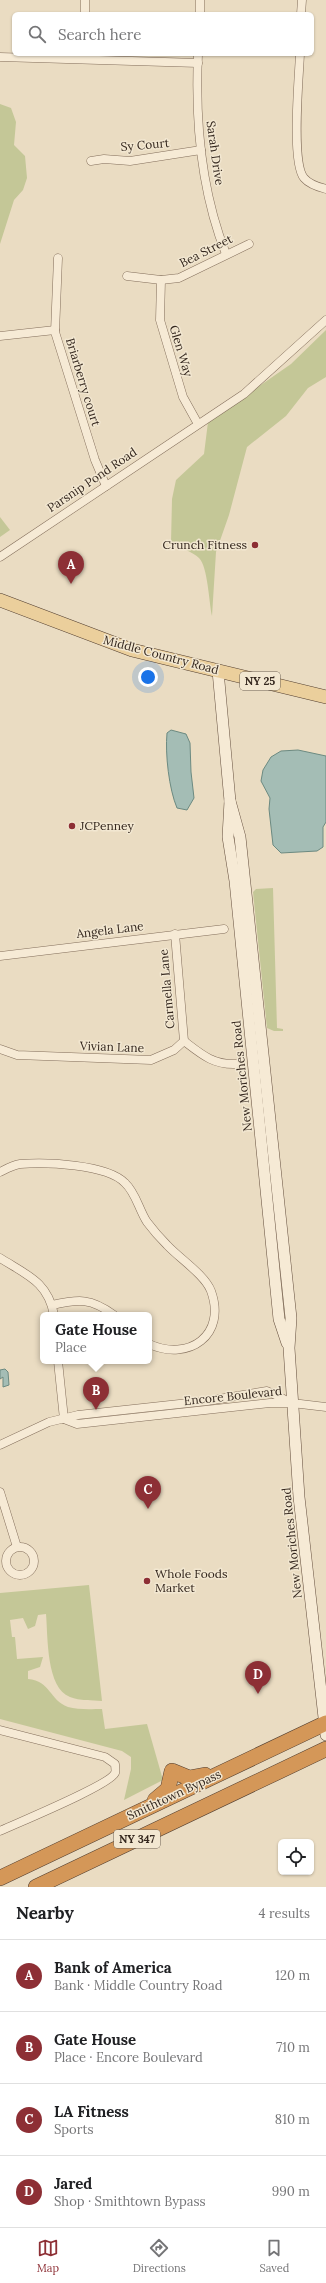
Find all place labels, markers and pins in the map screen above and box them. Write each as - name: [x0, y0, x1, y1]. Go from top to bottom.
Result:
- place label: Crunch Fitness: [163, 537, 247, 552]
- marker: Crunch Fitness: [250, 540, 260, 550]
- pin: A: [58, 551, 84, 584]
- place label: JCPenney: [79, 818, 134, 833]
- marker: JCPenney: [67, 821, 77, 831]
- pin: B: [83, 1377, 109, 1410]
- pin: C: [135, 1476, 161, 1509]
- place label: Whole Foods Market: [155, 1566, 228, 1595]
- marker: Whole Foods Market: [142, 1576, 152, 1586]
- pin: D: [245, 1661, 271, 1694]

